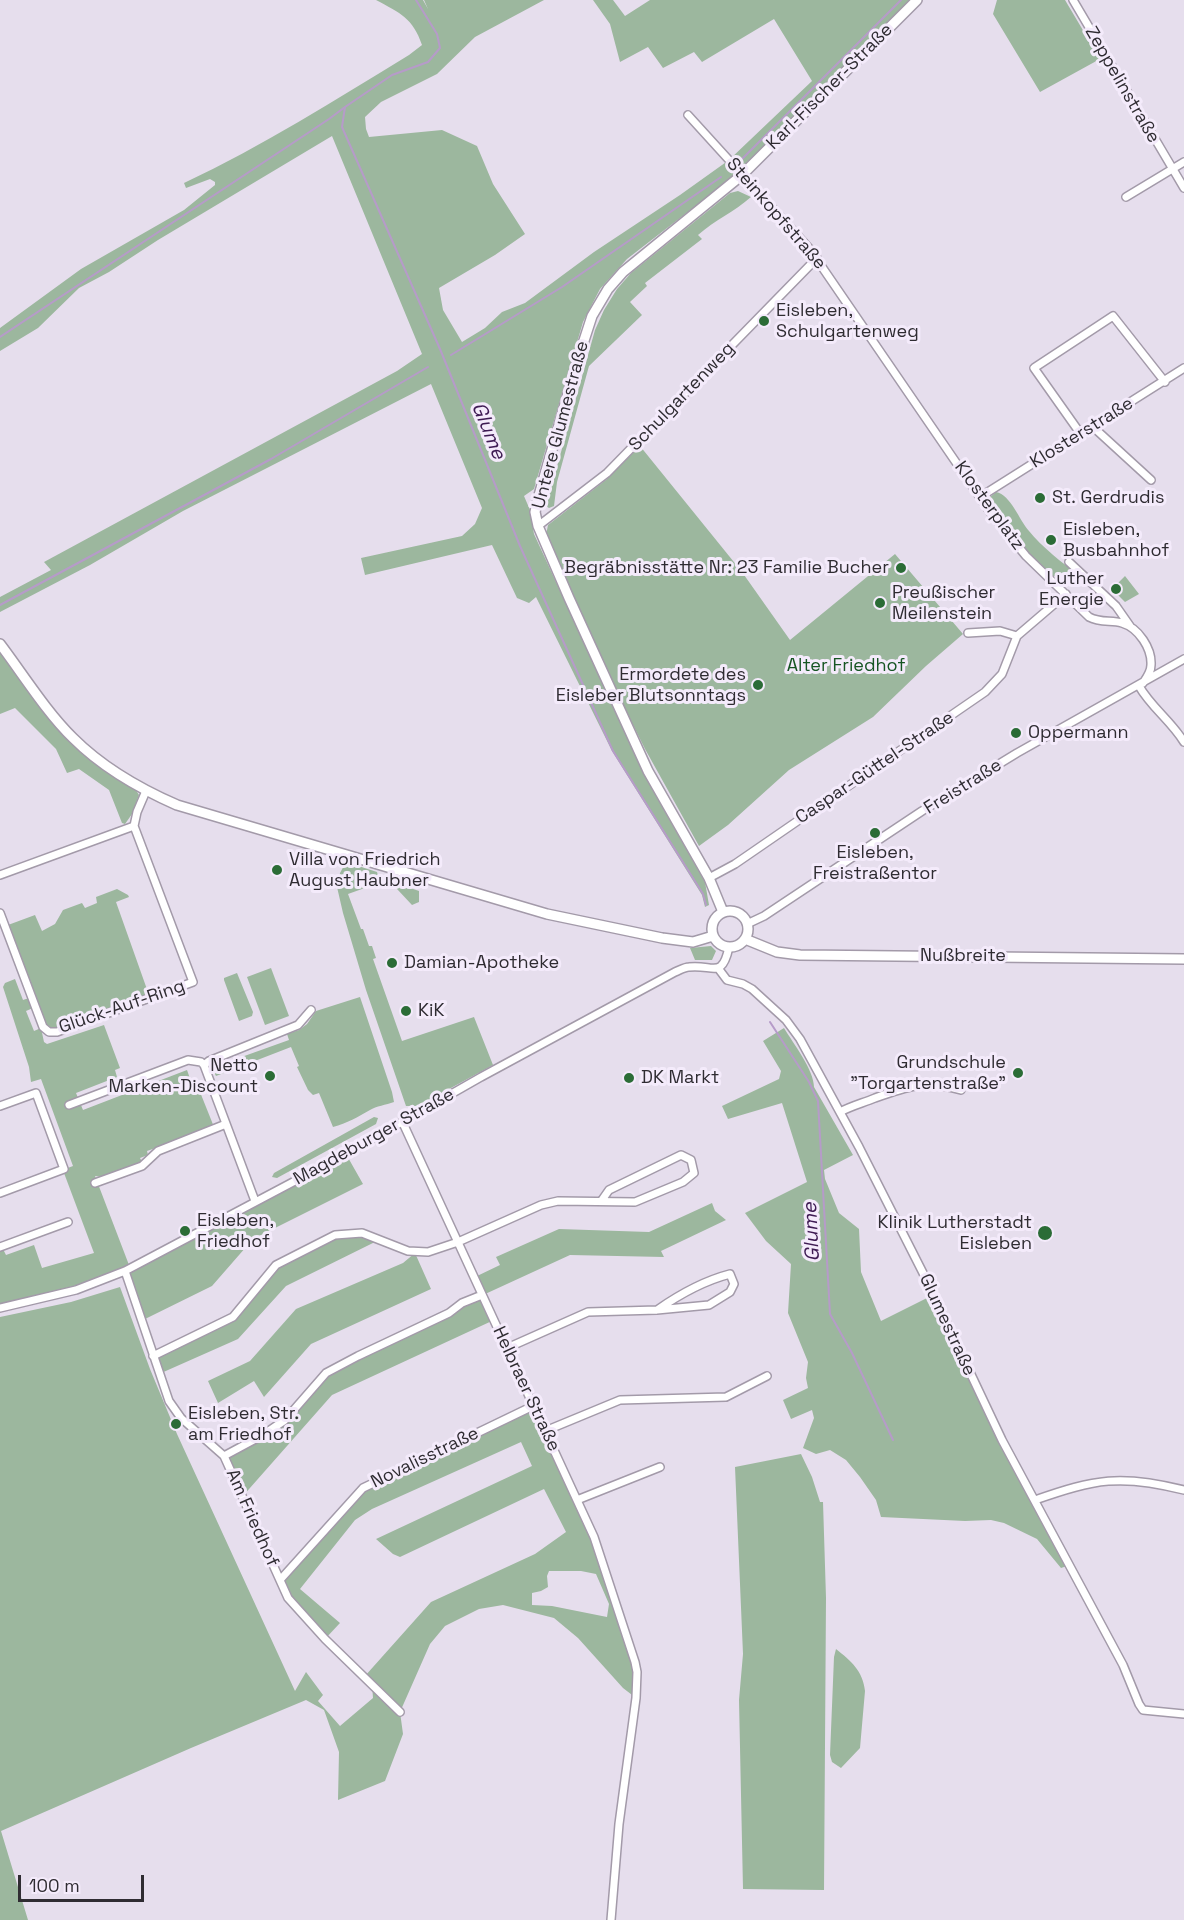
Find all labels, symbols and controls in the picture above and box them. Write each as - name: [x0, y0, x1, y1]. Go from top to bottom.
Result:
- street label: Karl-Fischer-Straße: [762, 19, 898, 155]
- street label: Zeppelinstraße: [1080, 23, 1164, 147]
- street label: Steinkopfstraße: [722, 154, 830, 274]
- place label: Eisleben, Schulgartenweg: [776, 300, 919, 342]
- marker: Eisleben, Schulgartenweg: [757, 314, 771, 328]
- street label: Schulgartenweg: [625, 338, 739, 456]
- street label: Untere Glumestraße: [528, 339, 594, 511]
- street label: Klosterstraße: [1027, 393, 1137, 473]
- water label: Glume: [466, 399, 510, 463]
- street label: Klosterplatz: [950, 457, 1028, 555]
- place label: St. Gerdrudis: [1052, 487, 1164, 509]
- marker: St. Gerdrudis: [1033, 491, 1047, 505]
- place label: Eisleben, Busbahnhof: [1063, 519, 1169, 562]
- marker: Eisleben, Busbahnhof: [1044, 533, 1058, 547]
- place label: Begräbnisstätte Nr: 23 Familie Bucher: [564, 557, 889, 579]
- marker: Begräbnisstätte Nr: 23 Familie Bucher: [894, 561, 908, 575]
- place label: Luther Energie: [1039, 568, 1104, 610]
- place label: Preußischer Meilenstein: [892, 582, 995, 624]
- marker: Luther Energie: [1109, 582, 1123, 596]
- marker: Preußischer Meilenstein: [873, 596, 887, 610]
- park label: Alter Friedhof: [787, 655, 905, 677]
- place label: Ermordete des Eisleber Blutsonntags: [556, 664, 746, 706]
- marker: Ermordete des Eisleber Blutsonntags: [751, 678, 765, 692]
- street label: Caspar-Güttel-Straße: [792, 707, 958, 829]
- place label: Oppermann: [1028, 722, 1129, 744]
- marker: Oppermann: [1009, 726, 1023, 740]
- street label: Freistraße: [920, 755, 1006, 819]
- marker: Eisleben, Freistraßentor: [868, 826, 882, 840]
- place label: Eisleben, Freistraßentor: [813, 842, 937, 884]
- place label: Villa von Friedrich August Haubner: [289, 849, 441, 892]
- marker: Villa von Friedrich August Haubner: [270, 863, 284, 877]
- street label: Nußbreite: [920, 945, 1006, 967]
- place label: Damian-Apotheke: [404, 952, 559, 974]
- marker: Damian-Apotheke: [385, 956, 399, 970]
- street label: Glück-Auf-Ring: [56, 975, 188, 1039]
- place label: KiK: [418, 1000, 444, 1022]
- marker: KiK: [399, 1004, 413, 1018]
- place label: Grundschule "Torgartenstraße": [850, 1052, 1006, 1094]
- place label: Netto Marken-Discount: [108, 1055, 258, 1098]
- marker: Grundschule "Torgartenstraße": [1011, 1066, 1025, 1080]
- place label: DK Markt: [641, 1067, 719, 1089]
- marker: Netto Marken-Discount: [263, 1069, 277, 1083]
- marker: DK Markt: [622, 1071, 636, 1085]
- street label: Magdeburger Straße: [290, 1084, 458, 1190]
- water label: Glume: [798, 1202, 826, 1262]
- place label: Eisleben, Friedhof: [197, 1210, 274, 1252]
- place label: Klinik Lutherstadt Eisleben: [878, 1212, 1032, 1254]
- marker: Eisleben, Friedhof: [178, 1224, 192, 1238]
- marker: Klinik Lutherstadt Eisleben: [1036, 1224, 1054, 1242]
- street label: Glumestraße: [914, 1271, 980, 1379]
- street label: Helbraer Straße: [488, 1323, 564, 1455]
- place label: Eisleben, Str. am Friedhof: [188, 1403, 299, 1446]
- marker: Eisleben, Str. am Friedhof: [169, 1417, 183, 1431]
- street label: Novalisstraße: [368, 1423, 482, 1493]
- street label: Am Friedhof: [221, 1466, 283, 1570]
- scale bar: [21, 1863, 147, 1901]
- text: 100 m: [29, 1874, 80, 1897]

